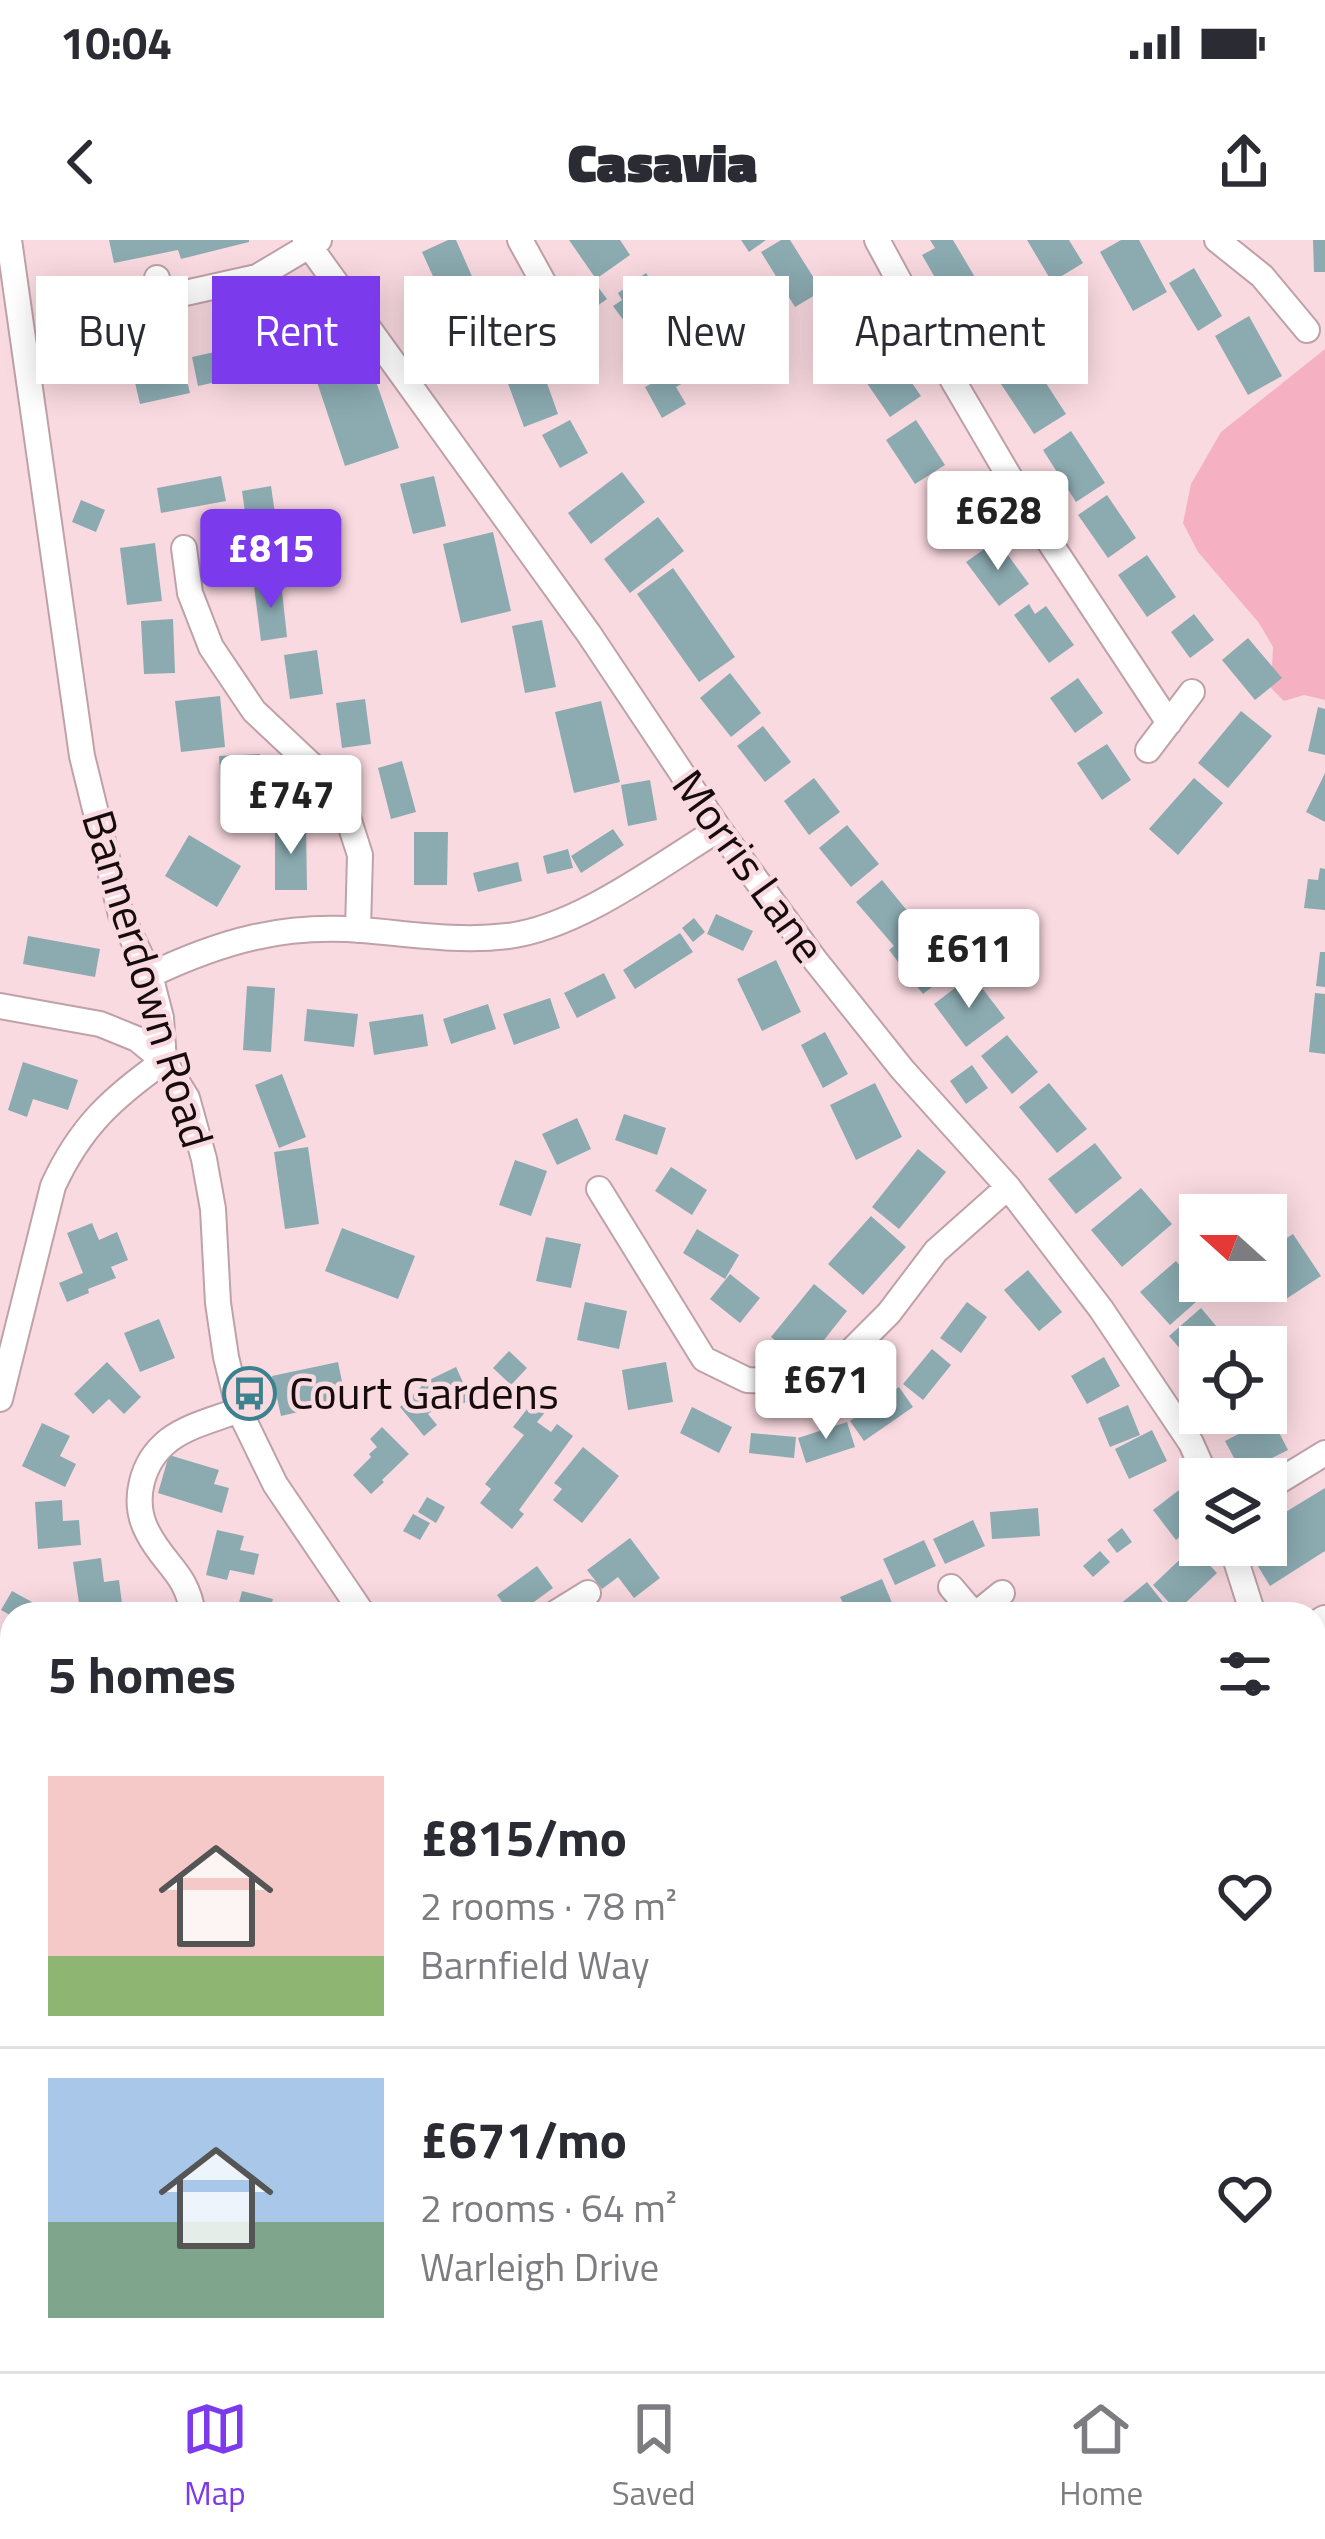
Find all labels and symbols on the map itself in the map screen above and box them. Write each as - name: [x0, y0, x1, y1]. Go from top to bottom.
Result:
- pin: £628: [927, 471, 1069, 573]
- pin: £815: [200, 509, 342, 611]
- pin: £747: [220, 755, 362, 857]
- street label: Morris Lane: [656, 755, 843, 976]
- street label: Bannerdown Road: [65, 802, 233, 1156]
- pin: £611: [898, 909, 1040, 1011]
- north arrow: [1179, 1194, 1287, 1302]
- pin: £671: [755, 1340, 897, 1442]
- place label: Court Gardens: [289, 1358, 559, 1426]
- bus stop icon: Court Gardens: [222, 1365, 278, 1421]

